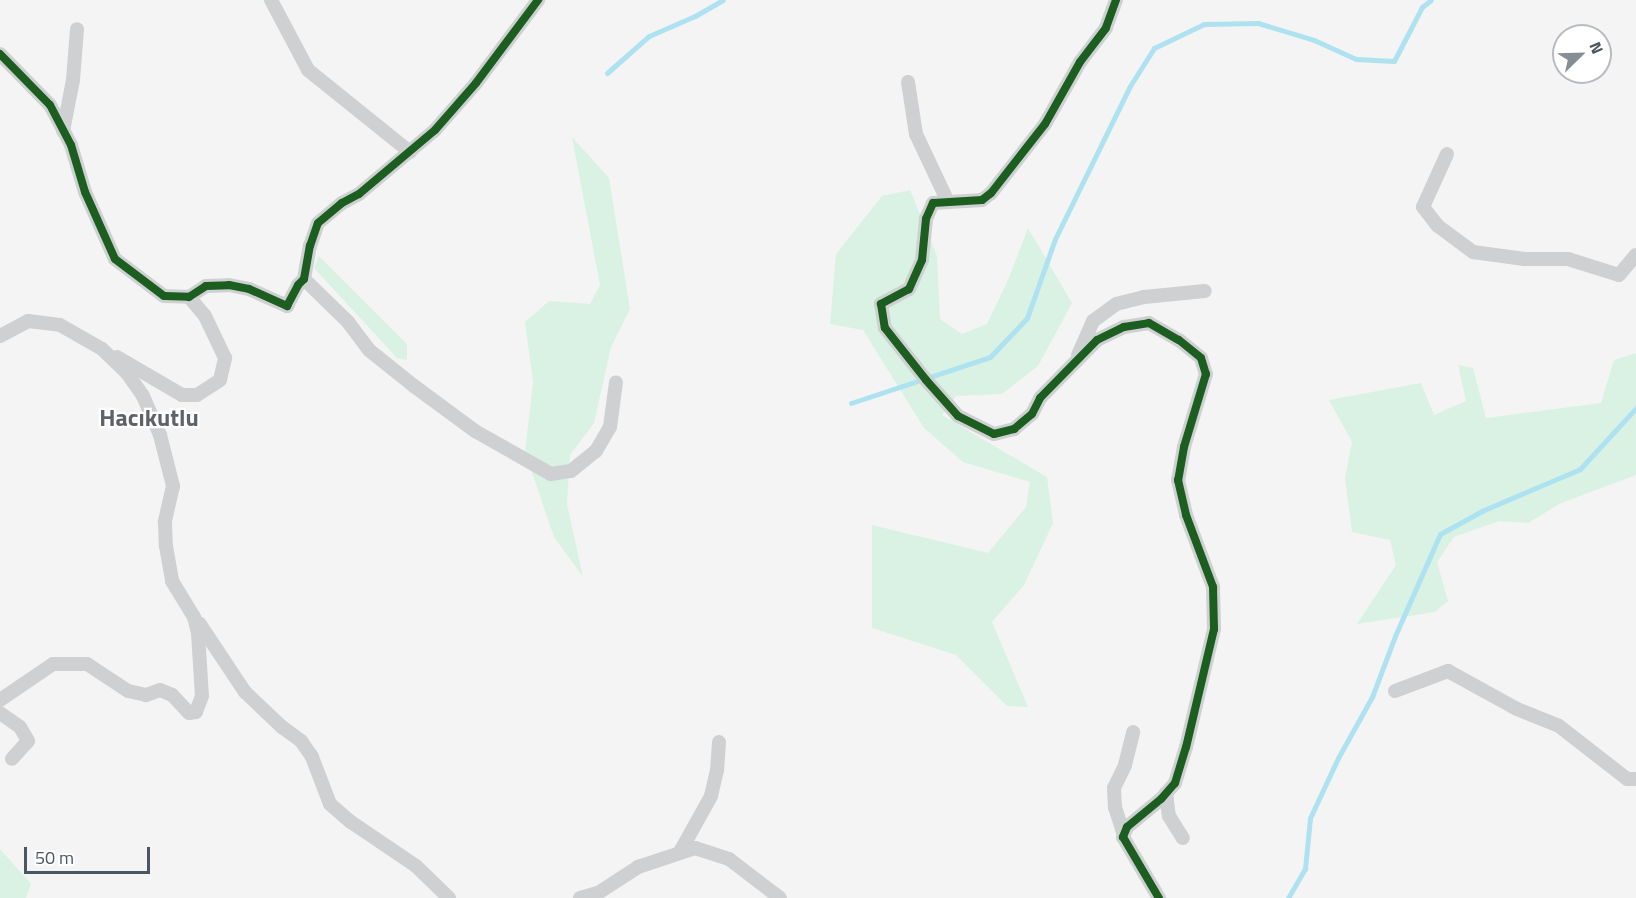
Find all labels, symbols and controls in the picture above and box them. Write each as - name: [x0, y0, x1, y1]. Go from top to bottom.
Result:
- north arrow: [1552, 24, 1612, 84]
- text: N: [1584, 38, 1610, 58]
- district label: Hacıkutlu: [99, 404, 199, 432]
- scale bar: [27, 835, 153, 873]
- text: 50 m: [35, 844, 74, 871]

